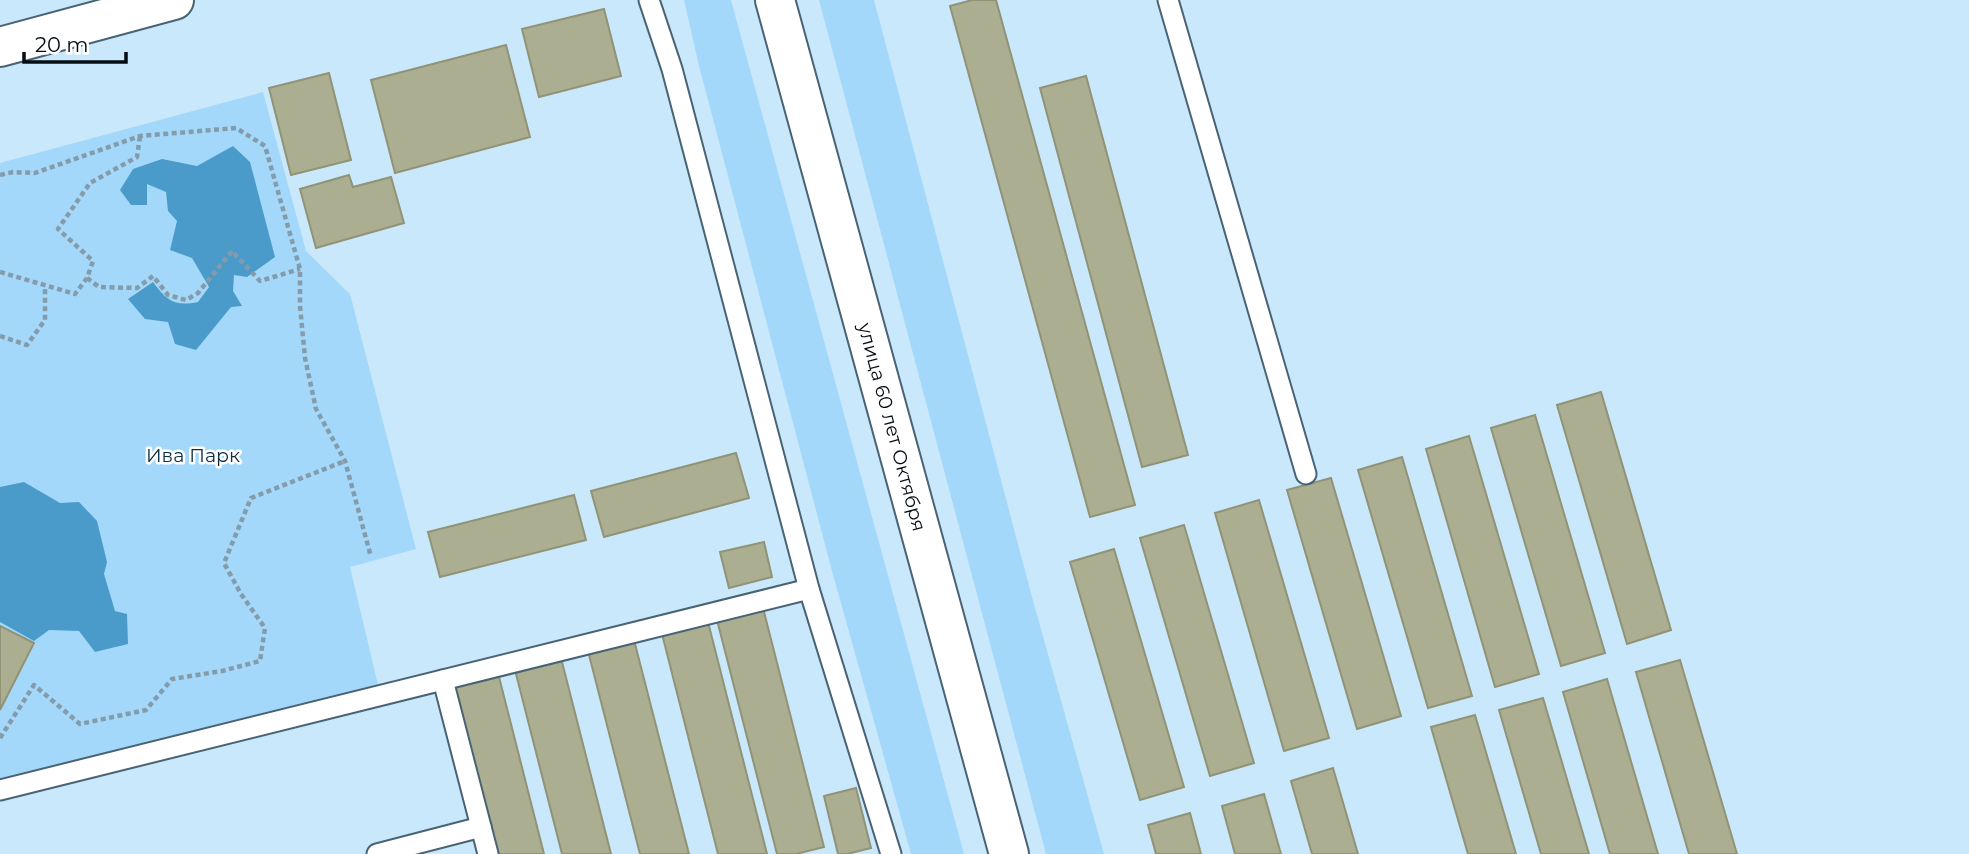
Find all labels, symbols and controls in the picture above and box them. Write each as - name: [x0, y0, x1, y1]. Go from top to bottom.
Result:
- scale bar: [24, 21, 126, 65]
- text: 20 m: [35, 32, 89, 57]
- street label: улица 60 лет Октября: [853, 319, 931, 534]
- park label: Ива Парк: [146, 444, 240, 467]

